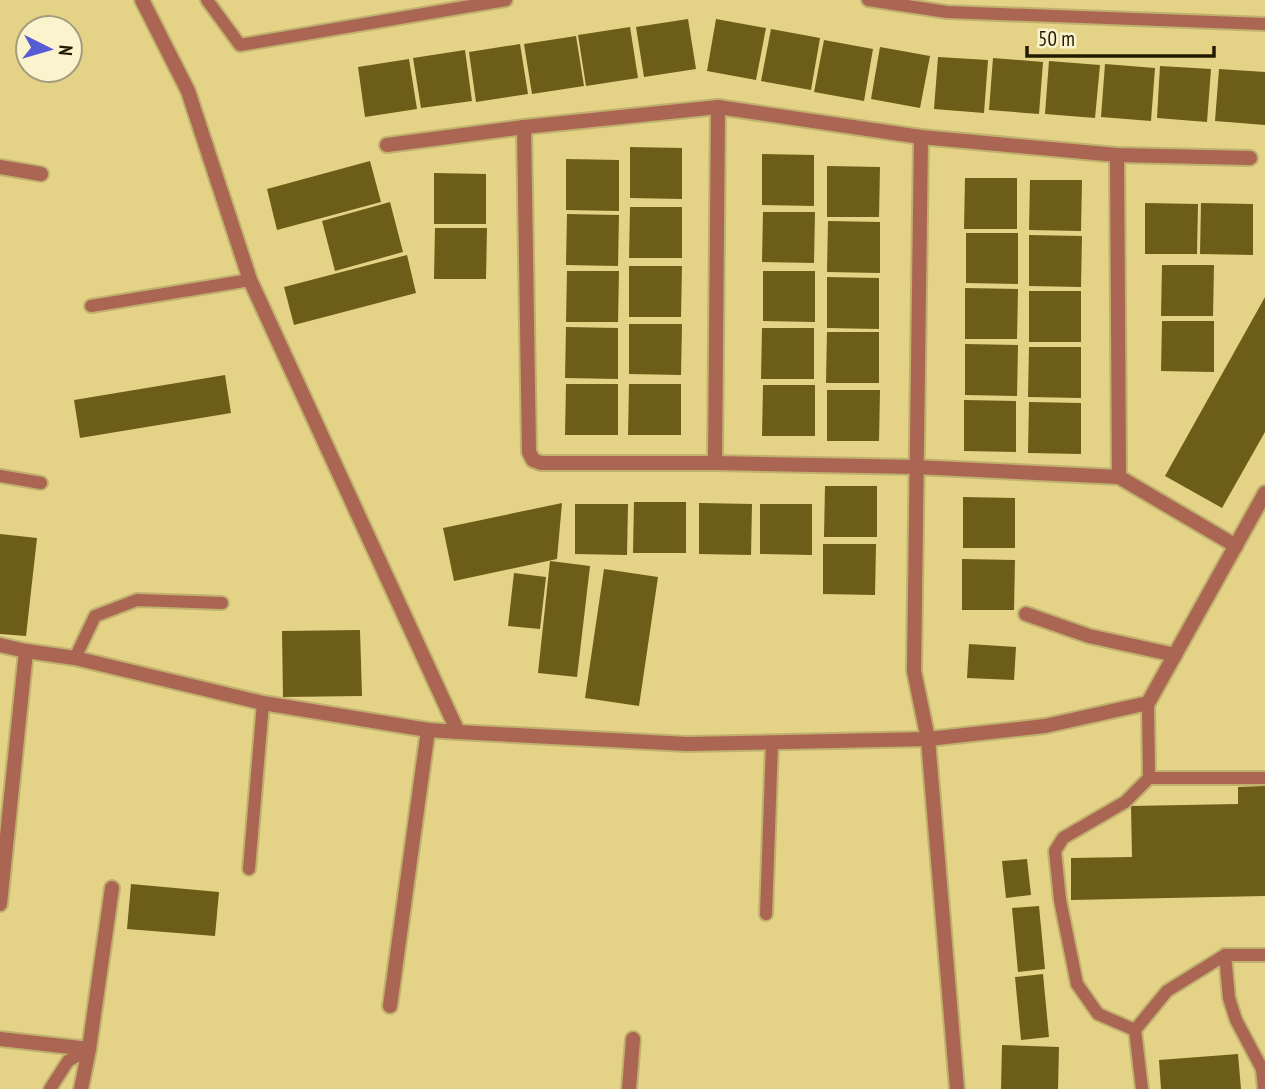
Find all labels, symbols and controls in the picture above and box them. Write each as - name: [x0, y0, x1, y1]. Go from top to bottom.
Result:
- north arrow: [14, 14, 84, 84]
- scale bar: [1027, 14, 1214, 58]
- text: 50 m: [1038, 25, 1075, 52]
- text: N: [54, 44, 78, 57]

